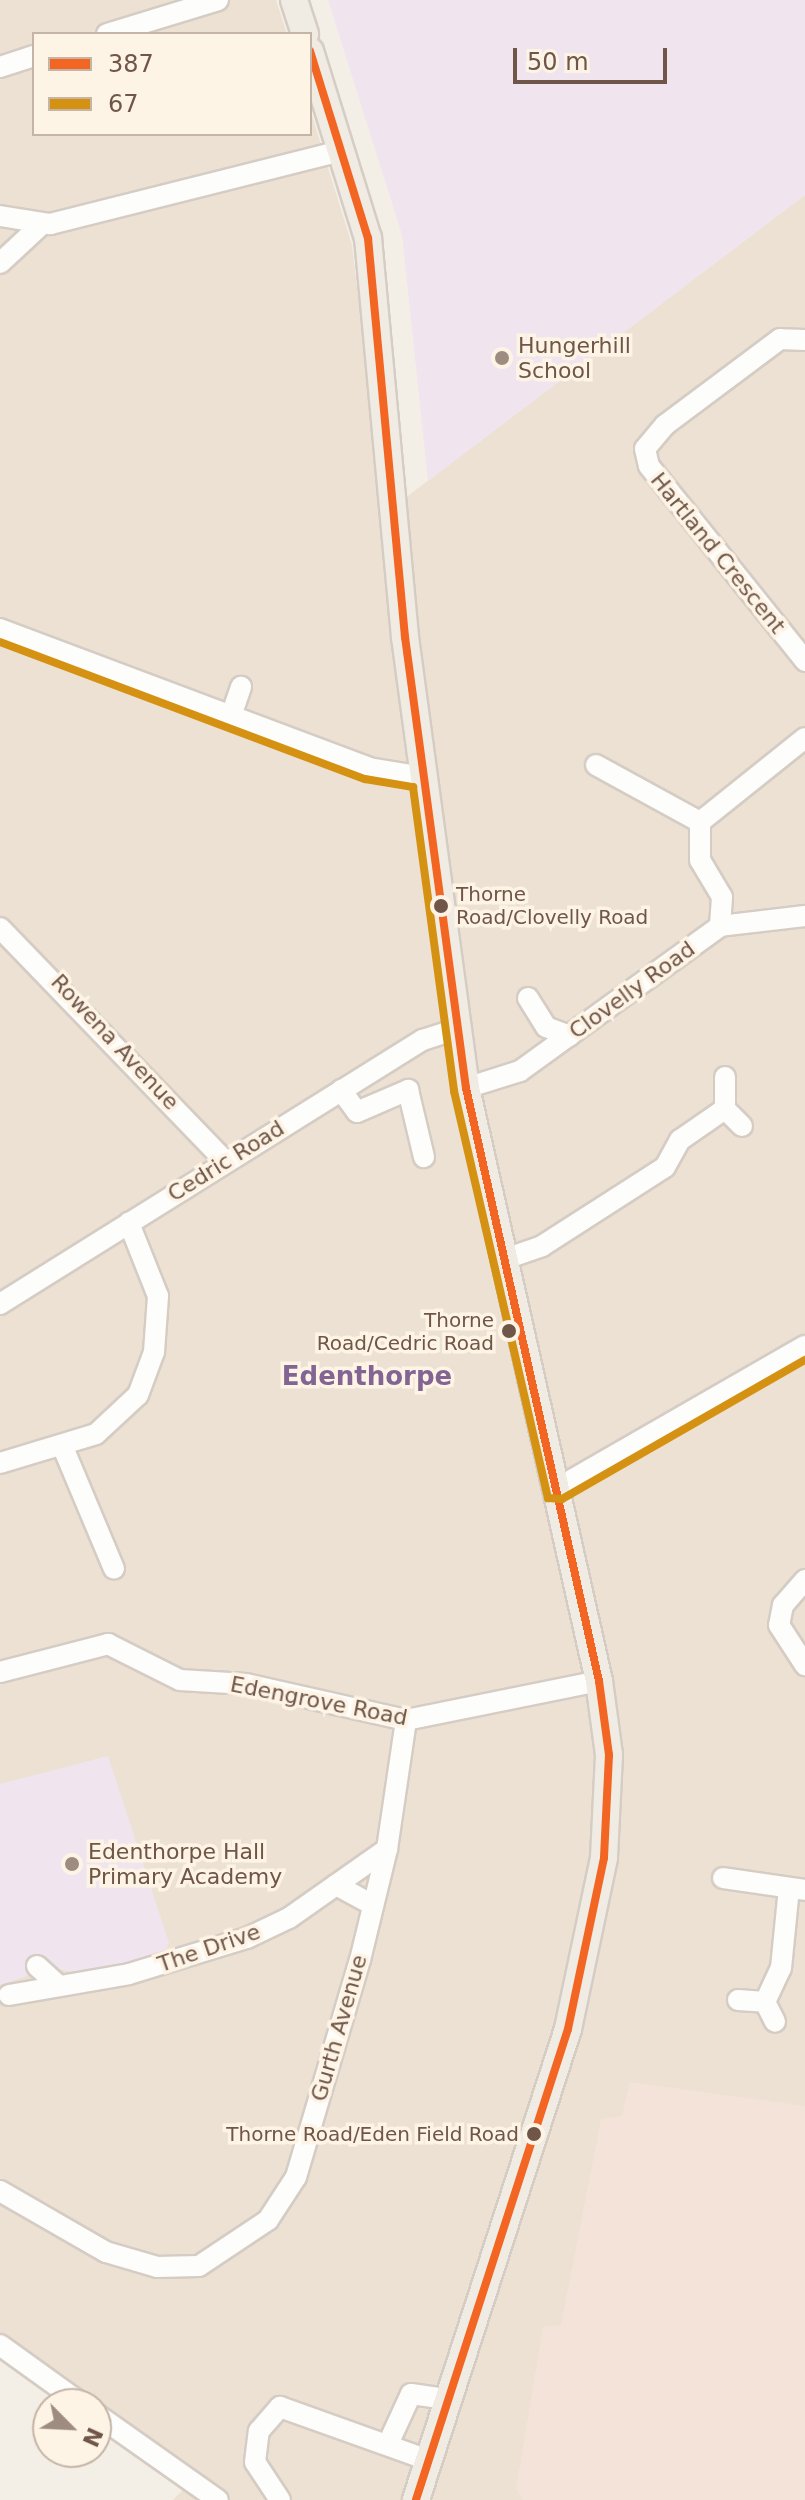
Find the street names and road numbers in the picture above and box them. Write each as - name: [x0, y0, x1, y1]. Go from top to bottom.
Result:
- street label: Hartland Crescent: [645, 467, 791, 639]
- street label: Clovelly Road: [564, 936, 700, 1044]
- street label: Rowena Avenue: [46, 969, 184, 1115]
- street label: Cedric Road: [163, 1115, 289, 1207]
- street label: Edengrove Road: [228, 1671, 410, 1731]
- street label: The Drive: [154, 1918, 264, 1978]
- street label: Gurth Avenue: [305, 1952, 373, 2104]

